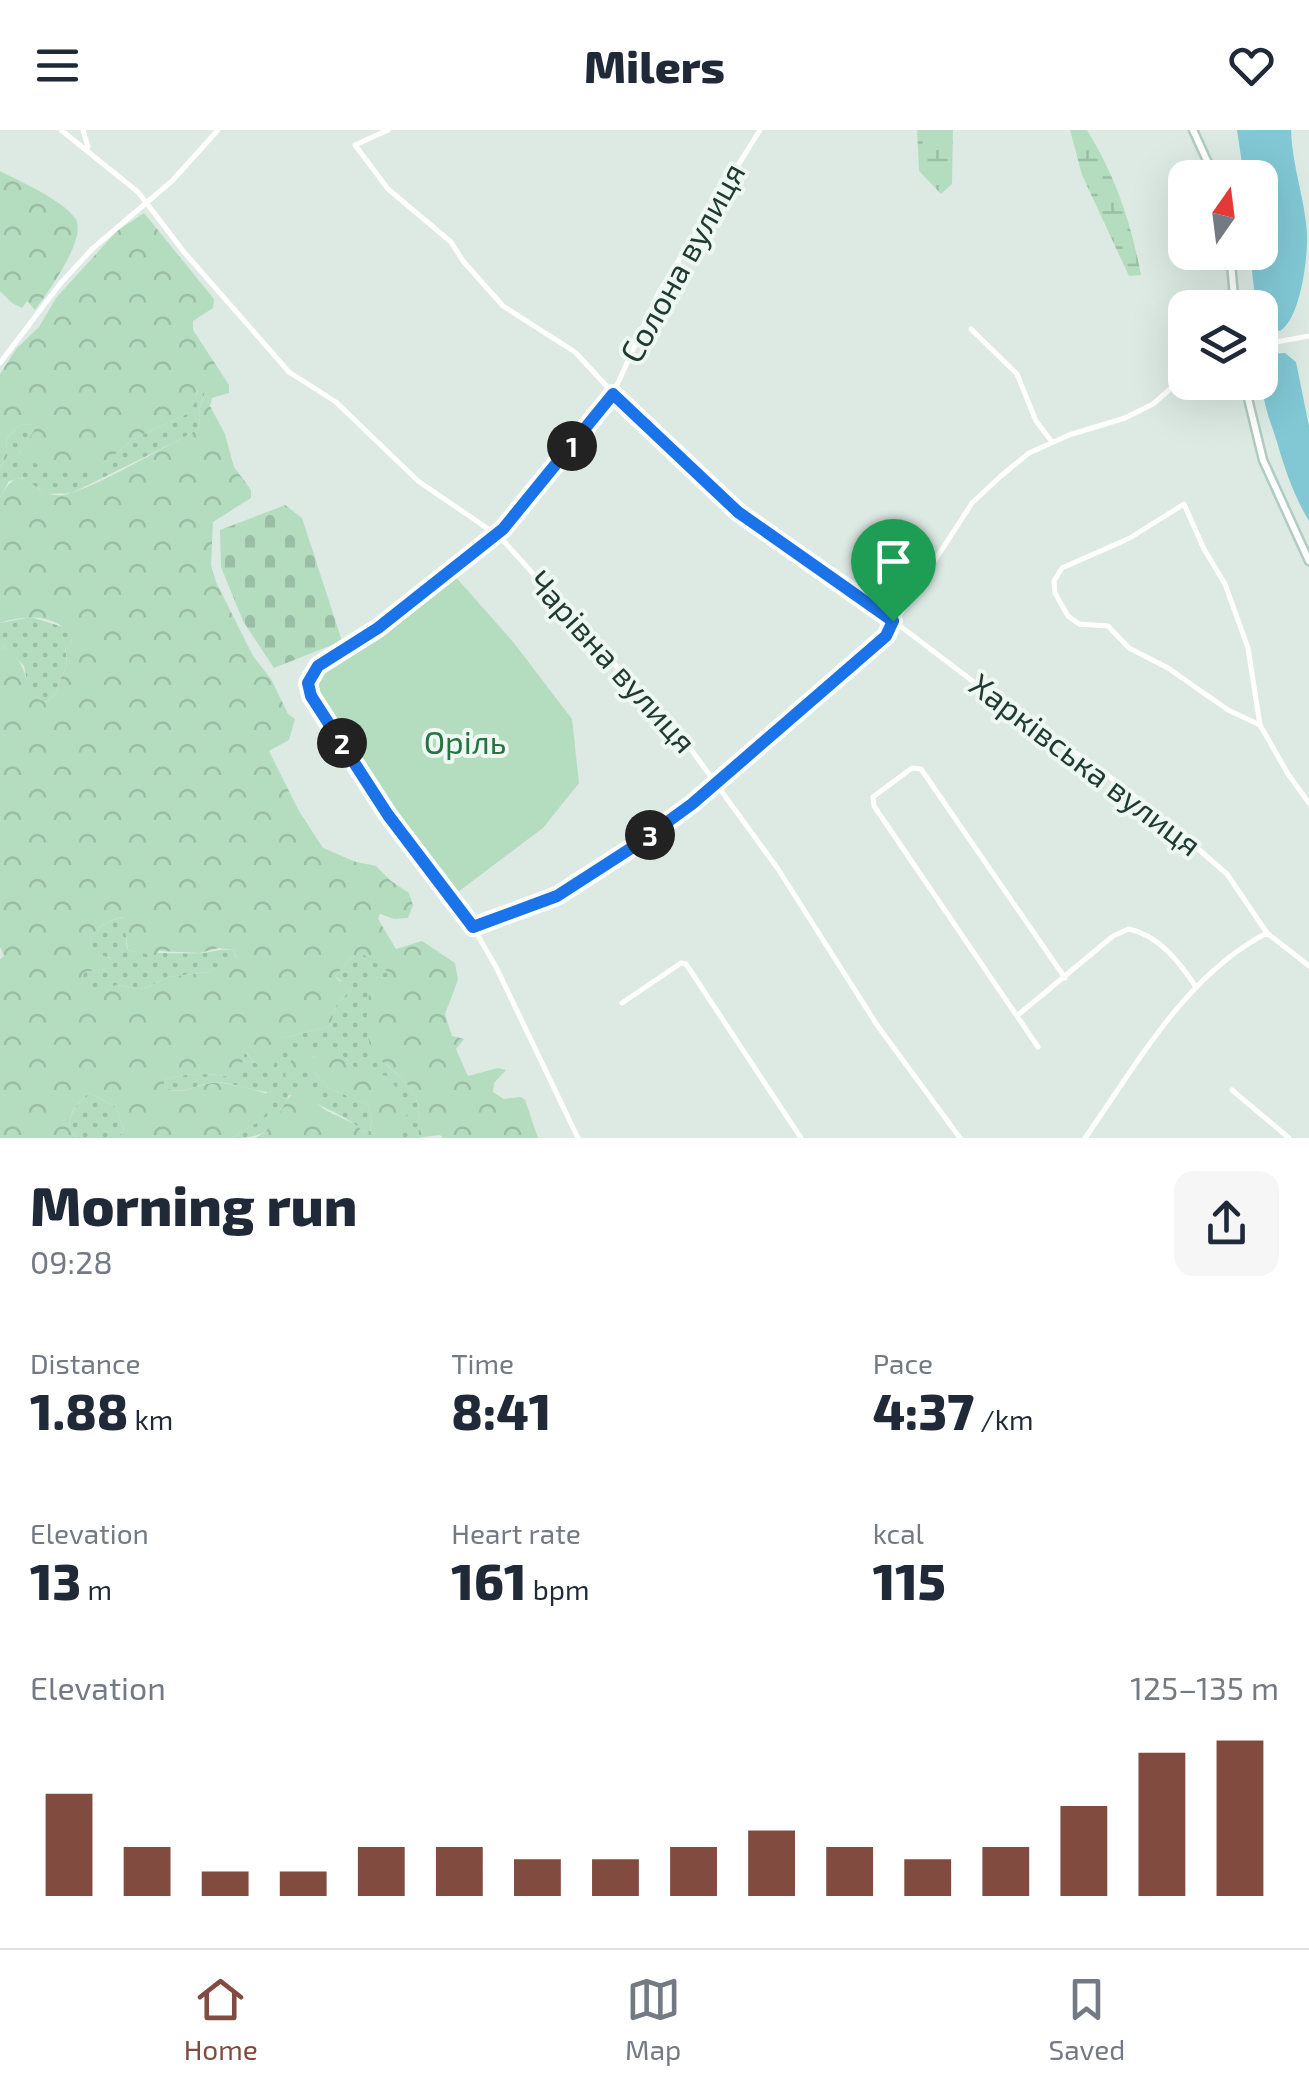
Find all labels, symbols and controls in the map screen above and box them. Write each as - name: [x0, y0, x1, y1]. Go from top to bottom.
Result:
- icon: menu: [30, 38, 85, 93]
- text: Milers: [584, 38, 725, 92]
- icon: heart: [1224, 38, 1279, 93]
- street label: Солона вулиця: [611, 156, 753, 369]
- north arrow: [1168, 160, 1278, 270]
- map controls: [1168, 160, 1278, 400]
- button: layers: [1168, 290, 1278, 400]
- pin: 1: [547, 421, 597, 471]
- text: 1: [566, 429, 578, 463]
- pin: [851, 519, 936, 622]
- icon: arrive: [866, 534, 921, 589]
- street label: Чарівна вулиця: [521, 562, 705, 760]
- street label: Харківська вулиця: [962, 664, 1209, 864]
- pin: 2: [317, 718, 367, 768]
- park label: Оріль: [424, 722, 506, 760]
- text: 2: [334, 726, 350, 760]
- pin: 3: [625, 810, 675, 860]
- text: 3: [642, 818, 658, 852]
- text: Morning run: [30, 1171, 358, 1237]
- button: share: [1174, 1171, 1279, 1276]
- text: 09:28: [30, 1242, 113, 1280]
- text: Distance: [30, 1346, 141, 1380]
- text: Time: [451, 1346, 514, 1380]
- text: Pace: [873, 1346, 933, 1380]
- text: 1.88: [30, 1380, 128, 1440]
- text: 8:41: [451, 1380, 551, 1440]
- text: 4:37: [873, 1380, 974, 1440]
- text: km: [128, 1402, 173, 1436]
- text: /km: [974, 1402, 1033, 1436]
- text: Elevation: [30, 1516, 149, 1550]
- text: Heart rate: [451, 1516, 581, 1550]
- text: kcal: [873, 1516, 924, 1550]
- text: 13: [30, 1550, 81, 1610]
- text: 161: [451, 1550, 526, 1610]
- text: 115: [873, 1550, 946, 1610]
- text: m: [81, 1572, 112, 1606]
- text: bpm: [526, 1572, 589, 1606]
- text: Elevation: [30, 1668, 166, 1706]
- text: 125–135 m: [1130, 1668, 1279, 1706]
- tab: Home: [184, 1972, 258, 2066]
- tab: Map: [625, 1972, 681, 2066]
- tab: Saved: [1049, 1972, 1125, 2066]

